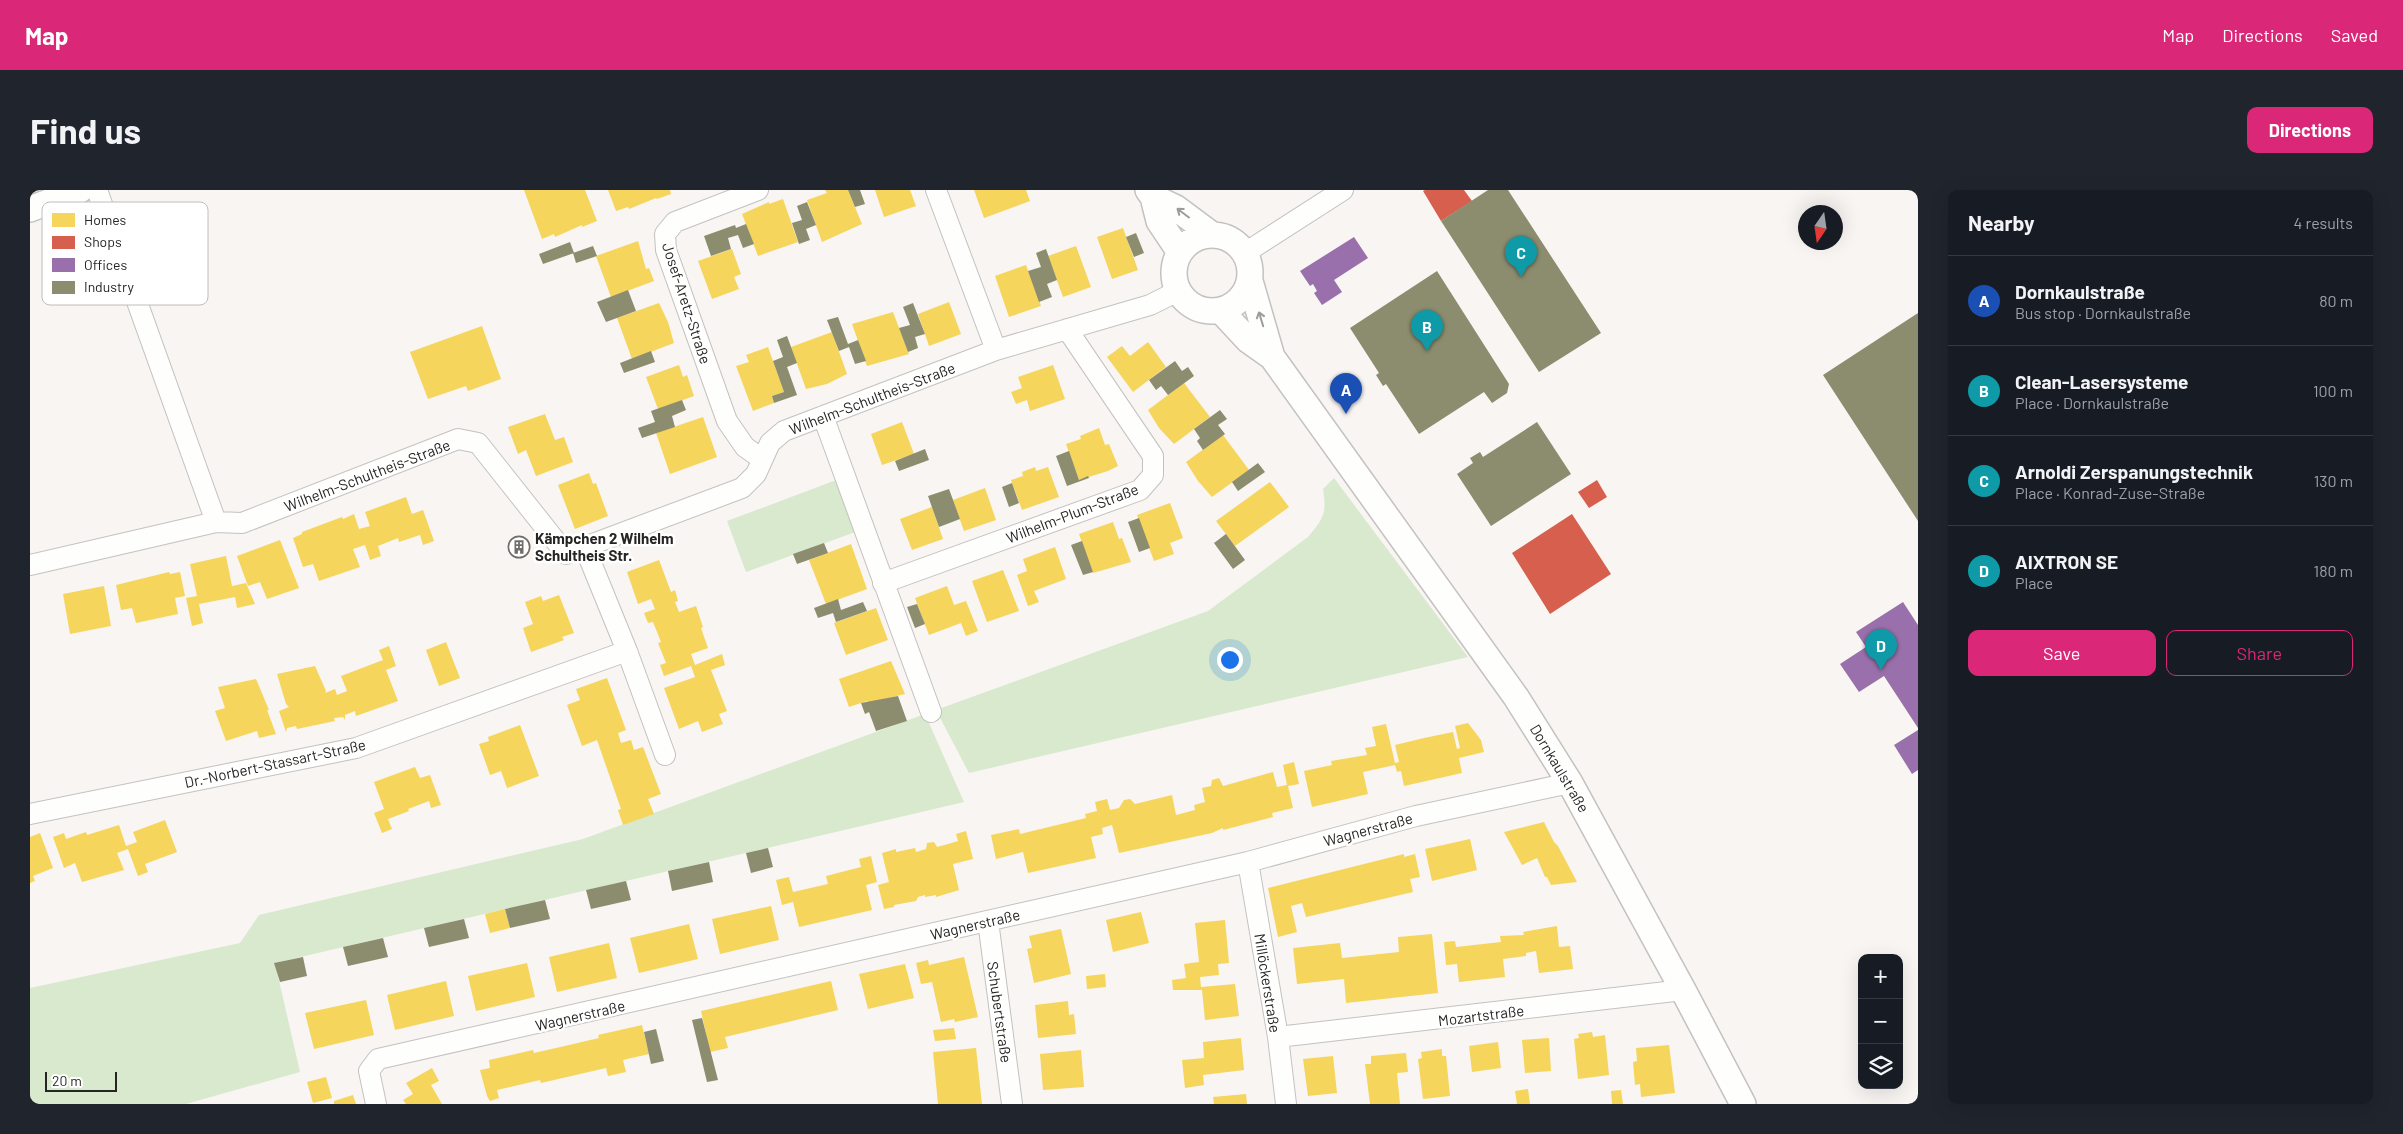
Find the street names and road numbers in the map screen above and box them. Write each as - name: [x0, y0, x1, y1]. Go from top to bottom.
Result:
- street label: Josef-Aretz-Straße: [659, 240, 715, 366]
- street label: Wilhelm-Schultheis-Straße: [786, 358, 958, 438]
- street label: Wilhelm-Schultheis-Straße: [281, 435, 453, 515]
- street label: Wilhelm-Plum-Straße: [1003, 479, 1141, 547]
- street label: Dornkaulstraße: [1527, 721, 1593, 815]
- street label: Dr.-Norbert-Stassart-Straße: [183, 735, 367, 791]
- street label: Wagnerstraße: [1321, 808, 1415, 850]
- street label: Wagnerstraße: [928, 905, 1022, 943]
- street label: Millöckerstraße: [1251, 932, 1285, 1034]
- street label: Schubertstraße: [984, 960, 1016, 1064]
- street label: Wagnerstraße: [533, 996, 627, 1034]
- street label: Mozartstraße: [1437, 1001, 1525, 1029]

